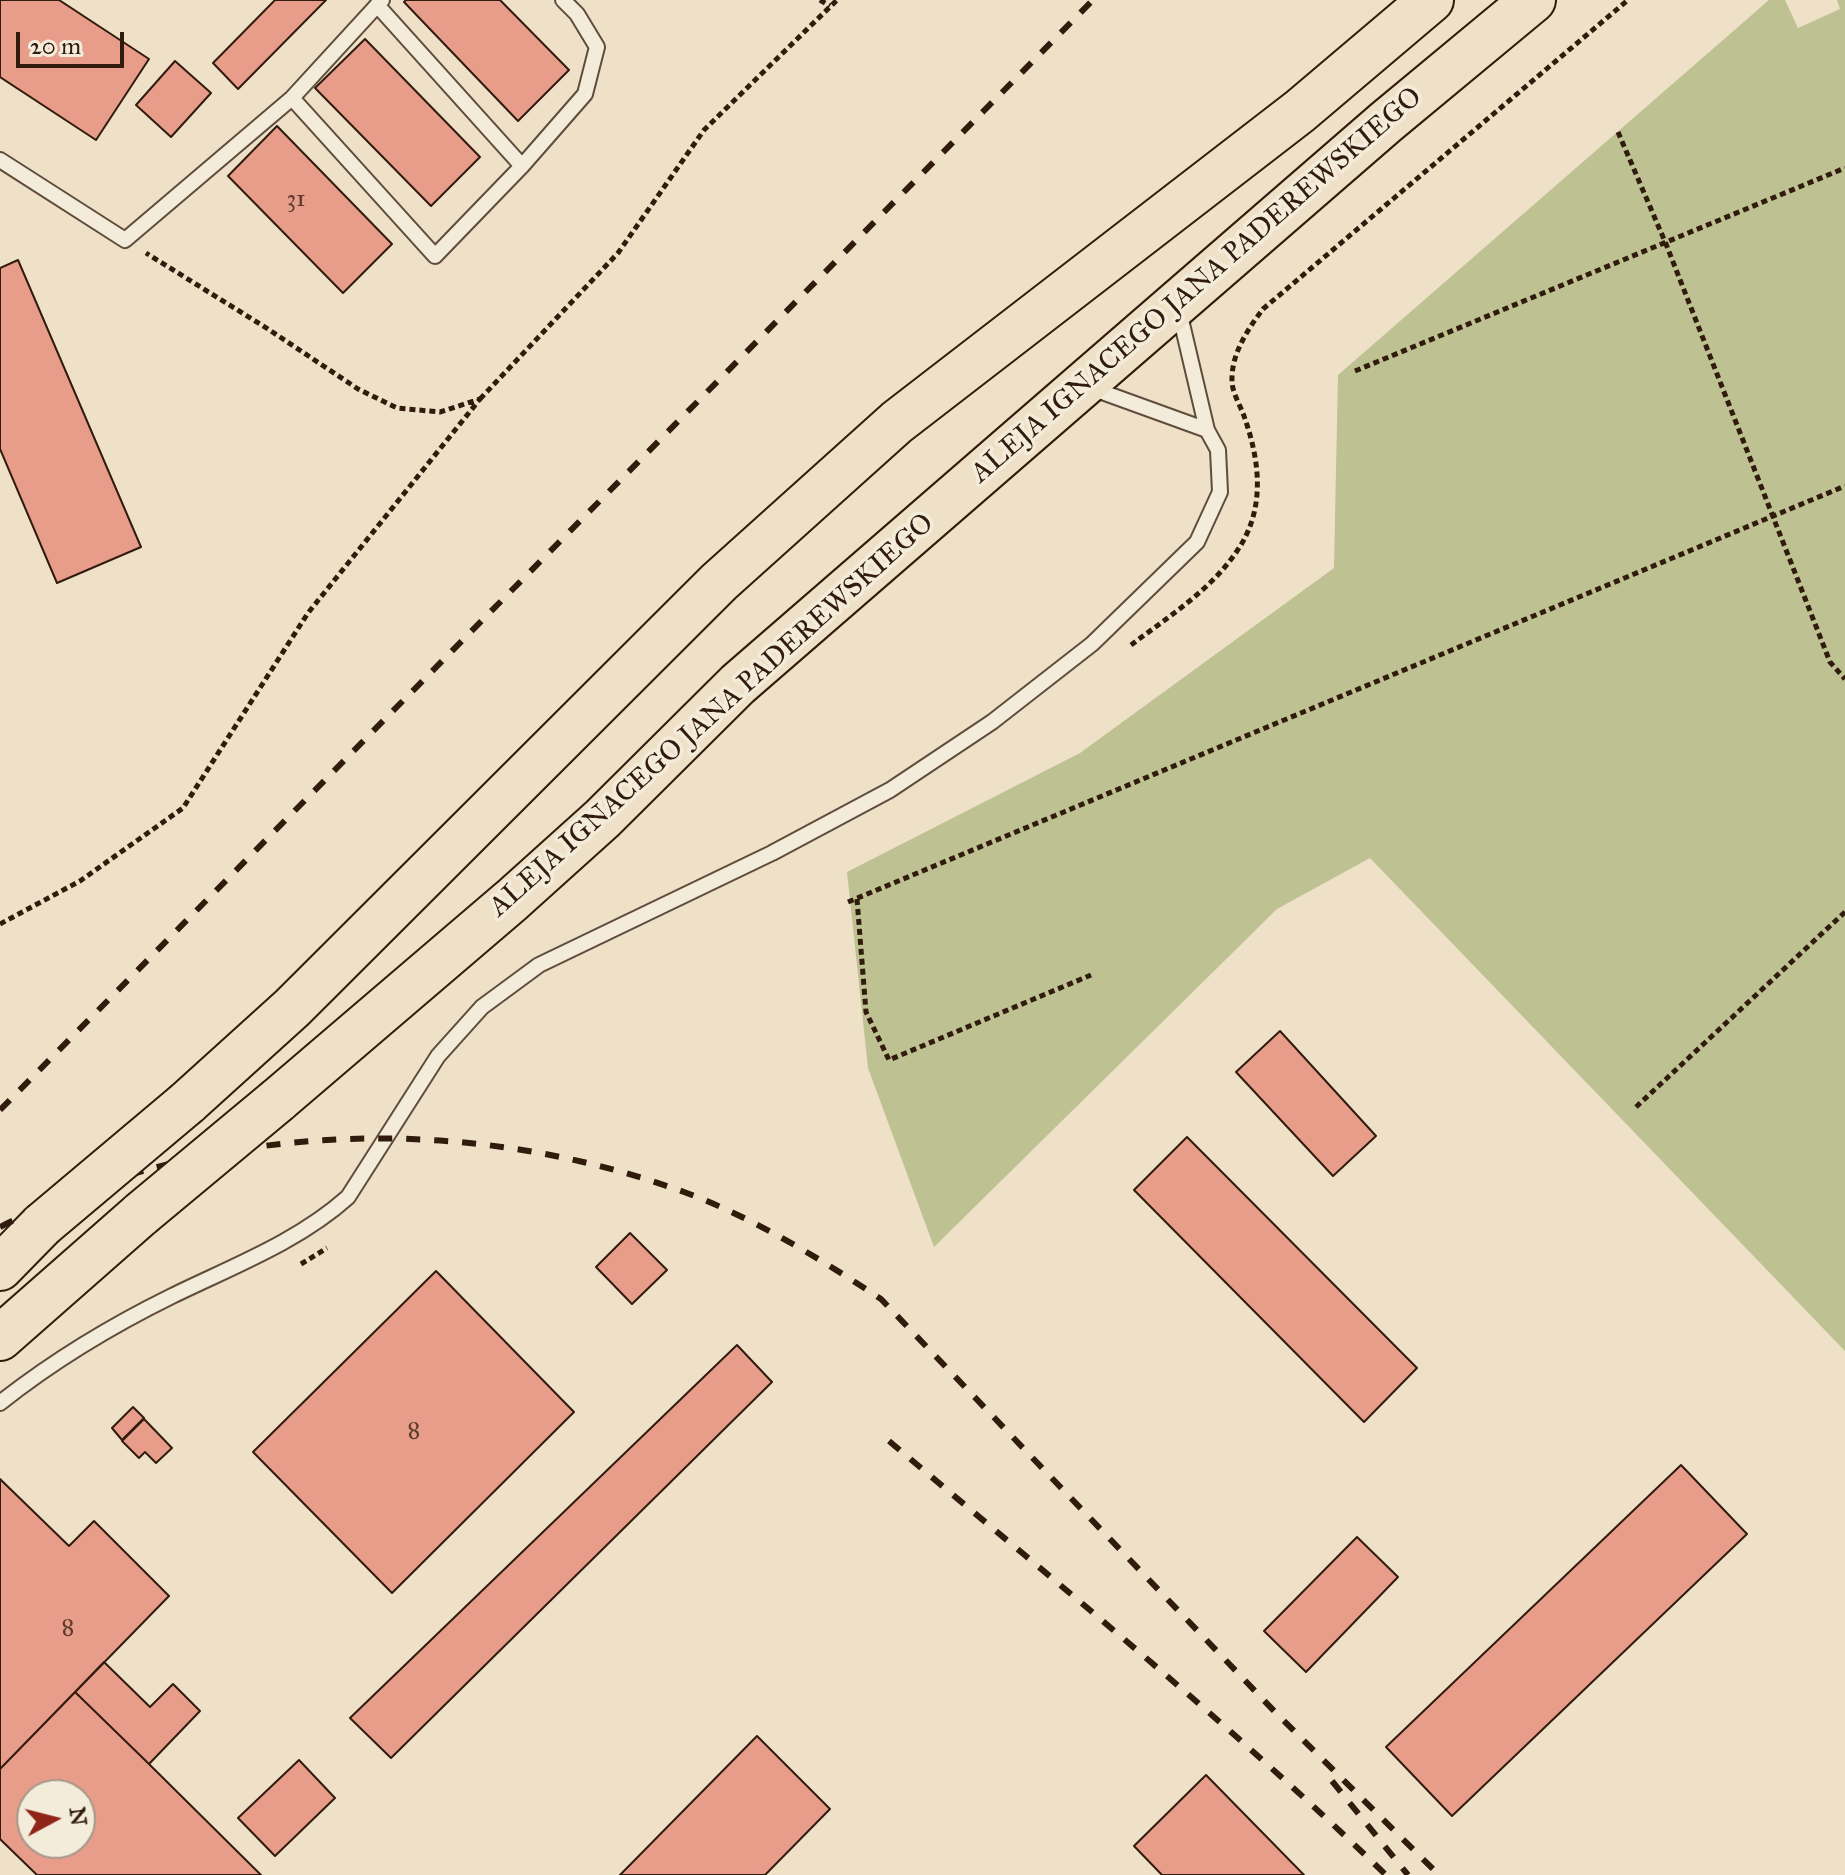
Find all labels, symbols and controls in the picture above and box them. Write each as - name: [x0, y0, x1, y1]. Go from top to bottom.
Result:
- scale bar: [20, 16, 128, 66]
- text: 20 m: [30, 31, 81, 61]
- street label: ALEJA IGNACEGO JANA PADEREWSKIEGO: [965, 81, 1429, 491]
- house number: 31: [286, 186, 306, 214]
- street label: ALEJA IGNACEGO JANA PADEREWSKIEGO: [483, 507, 941, 925]
- house number: 8: [408, 1418, 420, 1446]
- house number: 8: [62, 1615, 74, 1643]
- north arrow: [16, 1779, 96, 1859]
- text: N: [64, 1805, 93, 1827]

